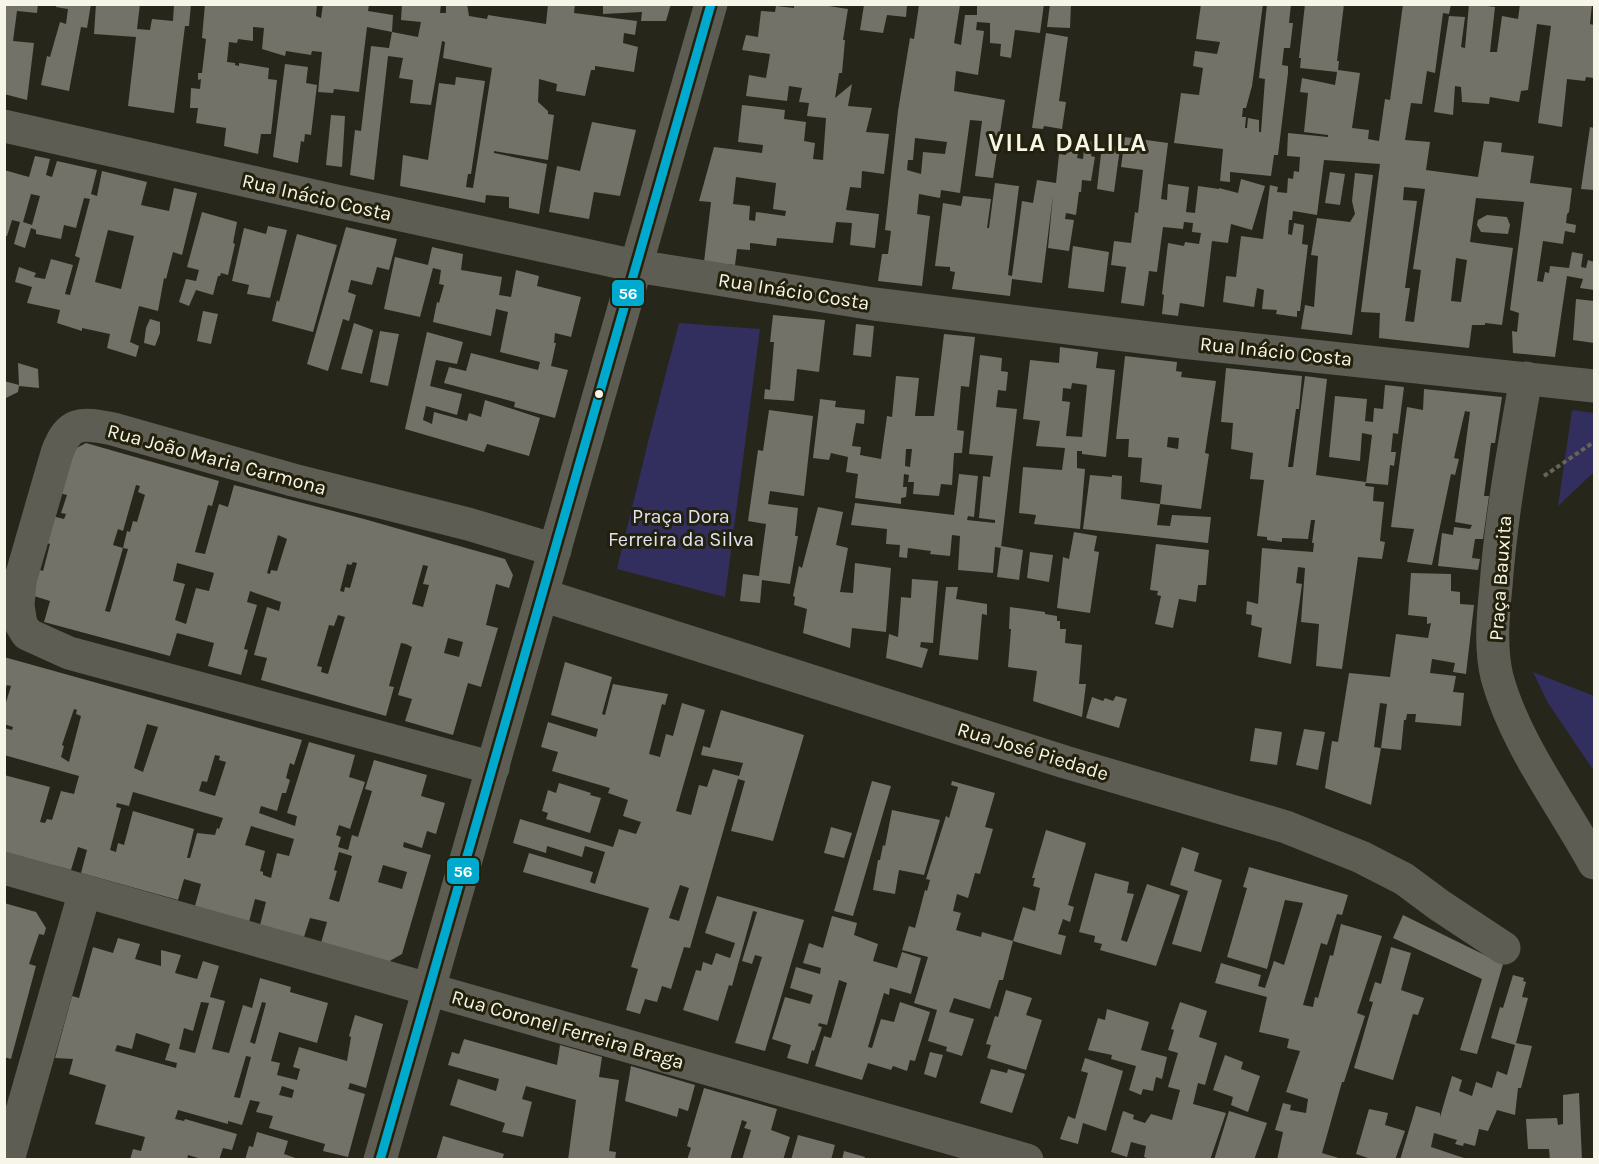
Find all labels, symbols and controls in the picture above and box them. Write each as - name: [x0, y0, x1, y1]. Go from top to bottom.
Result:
- district label: VILA DALILA: [988, 127, 1148, 158]
- street label: Rua Inácio Costa: [240, 169, 394, 226]
- street label: Rua Inácio Costa: [717, 268, 871, 315]
- line badge: 56: [611, 279, 645, 307]
- text: 56: [618, 284, 638, 303]
- street label: Rua Inácio Costa: [1199, 332, 1353, 371]
- unlabelled marker: [593, 388, 605, 400]
- street label: Rua João Maria Carmona: [105, 419, 329, 500]
- park label: Praça Dora Ferreira da Silva: [608, 505, 754, 551]
- street label: Praça Bauxita: [1485, 515, 1516, 642]
- street label: Rua José Piedade: [954, 718, 1111, 785]
- line badge: 56: [446, 857, 480, 885]
- text: 56: [453, 862, 473, 881]
- street label: Rua Coronel Ferreira Braga: [449, 985, 687, 1074]

